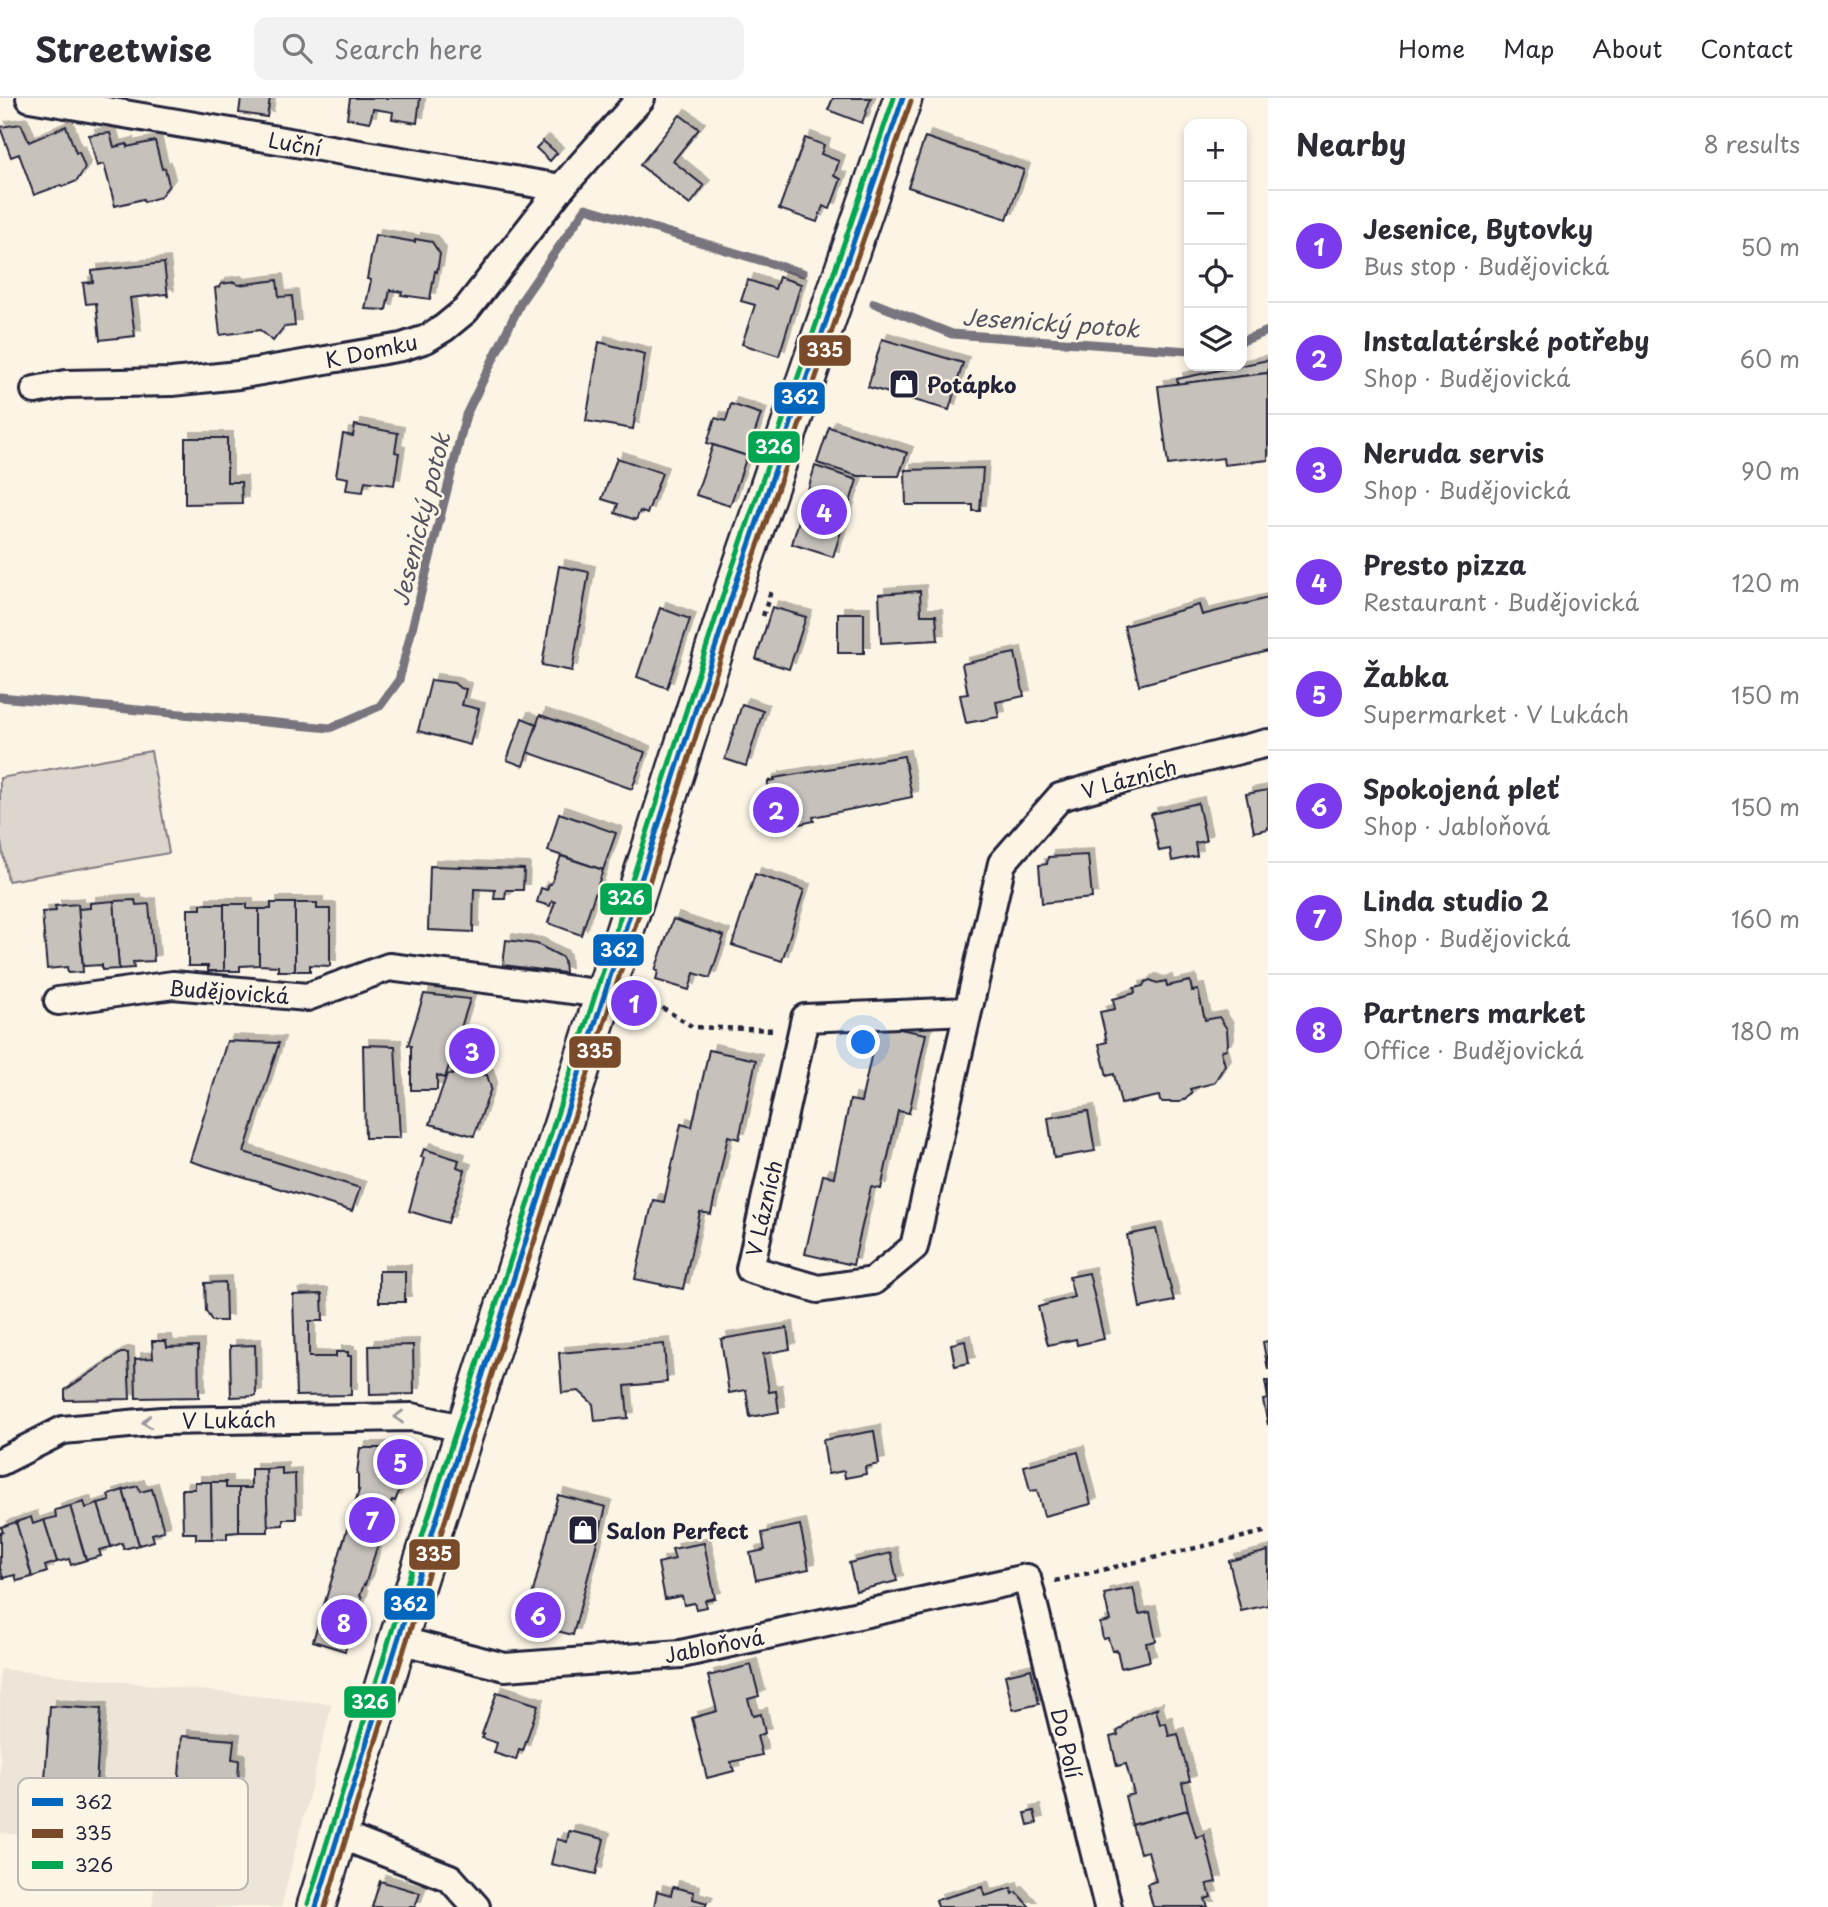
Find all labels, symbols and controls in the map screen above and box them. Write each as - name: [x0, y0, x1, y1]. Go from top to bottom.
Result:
- search box: [254, 17, 744, 80]
- text: Streetwise: [35, 23, 212, 73]
- icon: search: [278, 29, 316, 67]
- text: Search here: [334, 29, 483, 68]
- text: Home: [1398, 30, 1465, 66]
- text: Map: [1503, 30, 1554, 66]
- text: About: [1592, 30, 1662, 66]
- text: Contact: [1700, 30, 1793, 66]
- map controls: [1184, 119, 1247, 371]
- button: +: [1184, 119, 1247, 182]
- text: Nearby: [1296, 121, 1406, 166]
- street label: Luční: [266, 123, 324, 163]
- text: 8 results: [1704, 126, 1800, 161]
- button: −: [1184, 182, 1247, 245]
- text: Jesenice, Bytovky: [1363, 209, 1593, 248]
- text: 1: [1314, 229, 1325, 264]
- text: 50 m: [1740, 229, 1800, 264]
- button: locate: [1184, 245, 1247, 308]
- text: Bus stop · Budějovická: [1363, 248, 1609, 283]
- water label: Jesenický potok: [961, 298, 1142, 346]
- button: layers: [1184, 308, 1247, 371]
- text: Instalatérské potřeby: [1363, 321, 1649, 360]
- street label: K Domku: [322, 325, 420, 375]
- line badge: 335: [798, 334, 852, 367]
- text: 335: [807, 335, 843, 363]
- text: 2: [1311, 341, 1327, 376]
- text: 60 m: [1740, 341, 1800, 376]
- text: Shop · Budějovická: [1363, 360, 1570, 395]
- shop icon: Potápko: [887, 367, 921, 401]
- place label: Potápko: [927, 368, 1016, 400]
- line badge: 362: [773, 381, 826, 415]
- text: 362: [781, 382, 819, 410]
- water label: Jesenický potok: [382, 428, 459, 610]
- line badge: 326: [747, 430, 801, 464]
- text: 326: [755, 432, 793, 460]
- text: Neruda servis: [1363, 433, 1544, 472]
- text: 3: [1311, 453, 1327, 488]
- text: 90 m: [1741, 453, 1800, 488]
- text: Shop · Budějovická: [1363, 472, 1570, 507]
- pin: 4: [801, 486, 847, 538]
- text: Presto pizza: [1363, 545, 1526, 584]
- text: 4: [1311, 565, 1327, 600]
- text: 120 m: [1732, 565, 1800, 600]
- text: Restaurant · Budějovická: [1363, 584, 1639, 619]
- text: Žabka: [1363, 657, 1449, 696]
- text: 5: [1312, 677, 1326, 712]
- text: 150 m: [1731, 677, 1800, 712]
- text: Supermarket · V Lukách: [1363, 696, 1629, 731]
- street label: V Lázních: [1078, 750, 1180, 806]
- text: Spokojená pleť: [1363, 769, 1560, 808]
- pin: 2: [753, 784, 799, 836]
- text: 6: [1311, 789, 1327, 824]
- text: 150 m: [1731, 789, 1800, 824]
- text: Shop · Jabloňová: [1363, 808, 1550, 843]
- text: Linda studio 2: [1363, 881, 1549, 920]
- line badge: 326: [599, 882, 653, 916]
- text: 326: [607, 883, 645, 911]
- text: 7: [1312, 901, 1326, 936]
- text: 160 m: [1731, 901, 1800, 936]
- text: Shop · Budějovická: [1363, 920, 1570, 955]
- line badge: 362: [592, 933, 645, 967]
- text: 362: [600, 935, 638, 963]
- street label: Budějovická: [168, 971, 290, 1011]
- pin: 1: [611, 977, 657, 1029]
- text: Partners market: [1363, 993, 1586, 1032]
- text: 8: [1312, 1013, 1326, 1048]
- text: 180 m: [1731, 1013, 1800, 1048]
- pin: 3: [449, 1025, 495, 1077]
- your location: [846, 1025, 880, 1059]
- text: Office · Budějovická: [1363, 1032, 1583, 1067]
- line badge: 335: [568, 1035, 622, 1069]
- text: 335: [577, 1036, 613, 1064]
- street label: V Lázních: [736, 1157, 790, 1259]
- street label: V Lukách: [182, 1402, 276, 1436]
- one-way arrow: [393, 1409, 403, 1425]
- one-way arrow: [141, 1414, 152, 1429]
- pin: 5: [377, 1436, 423, 1488]
- pin: 7: [349, 1494, 395, 1546]
- shop icon: Salon Perfect: [566, 1513, 600, 1547]
- place label: Salon Perfect: [606, 1514, 749, 1546]
- line badge: 335: [408, 1538, 461, 1571]
- text: 335: [416, 1539, 452, 1567]
- line badge: 362: [383, 1587, 436, 1621]
- text: 362: [390, 1589, 428, 1617]
- pin: 6: [515, 1589, 561, 1641]
- pin: 8: [321, 1596, 367, 1648]
- street label: Jabloňová: [662, 1620, 767, 1670]
- line badge: 326: [343, 1685, 397, 1719]
- text: 326: [351, 1687, 389, 1715]
- street label: Do Polí: [1043, 1705, 1091, 1781]
- legend: [18, 1778, 248, 1890]
- text: 362: [75, 1787, 113, 1815]
- text: 335: [75, 1818, 112, 1846]
- text: 326: [75, 1850, 113, 1878]

